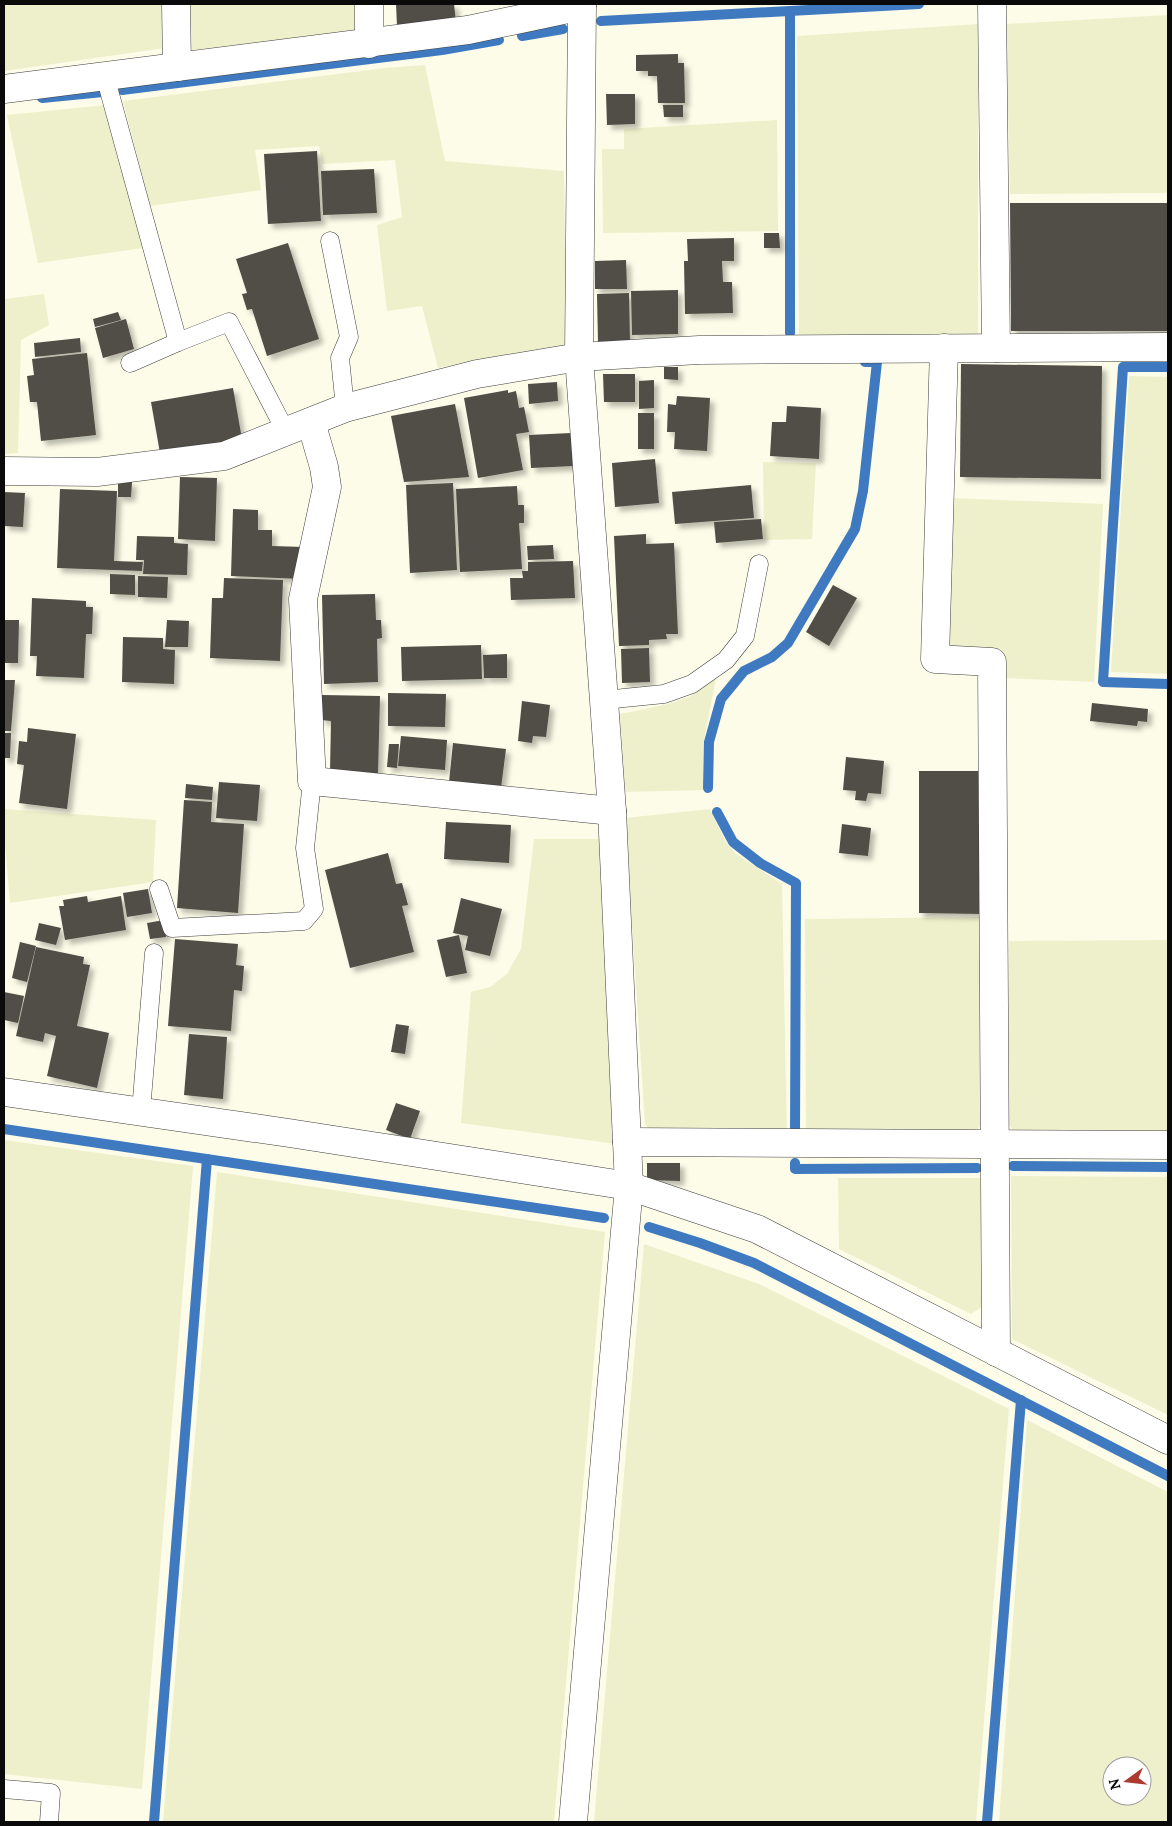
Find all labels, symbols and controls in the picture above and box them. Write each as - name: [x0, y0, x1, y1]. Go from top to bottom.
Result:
- north arrow: [1102, 1756, 1152, 1806]
- text: N: [1104, 1777, 1125, 1792]

